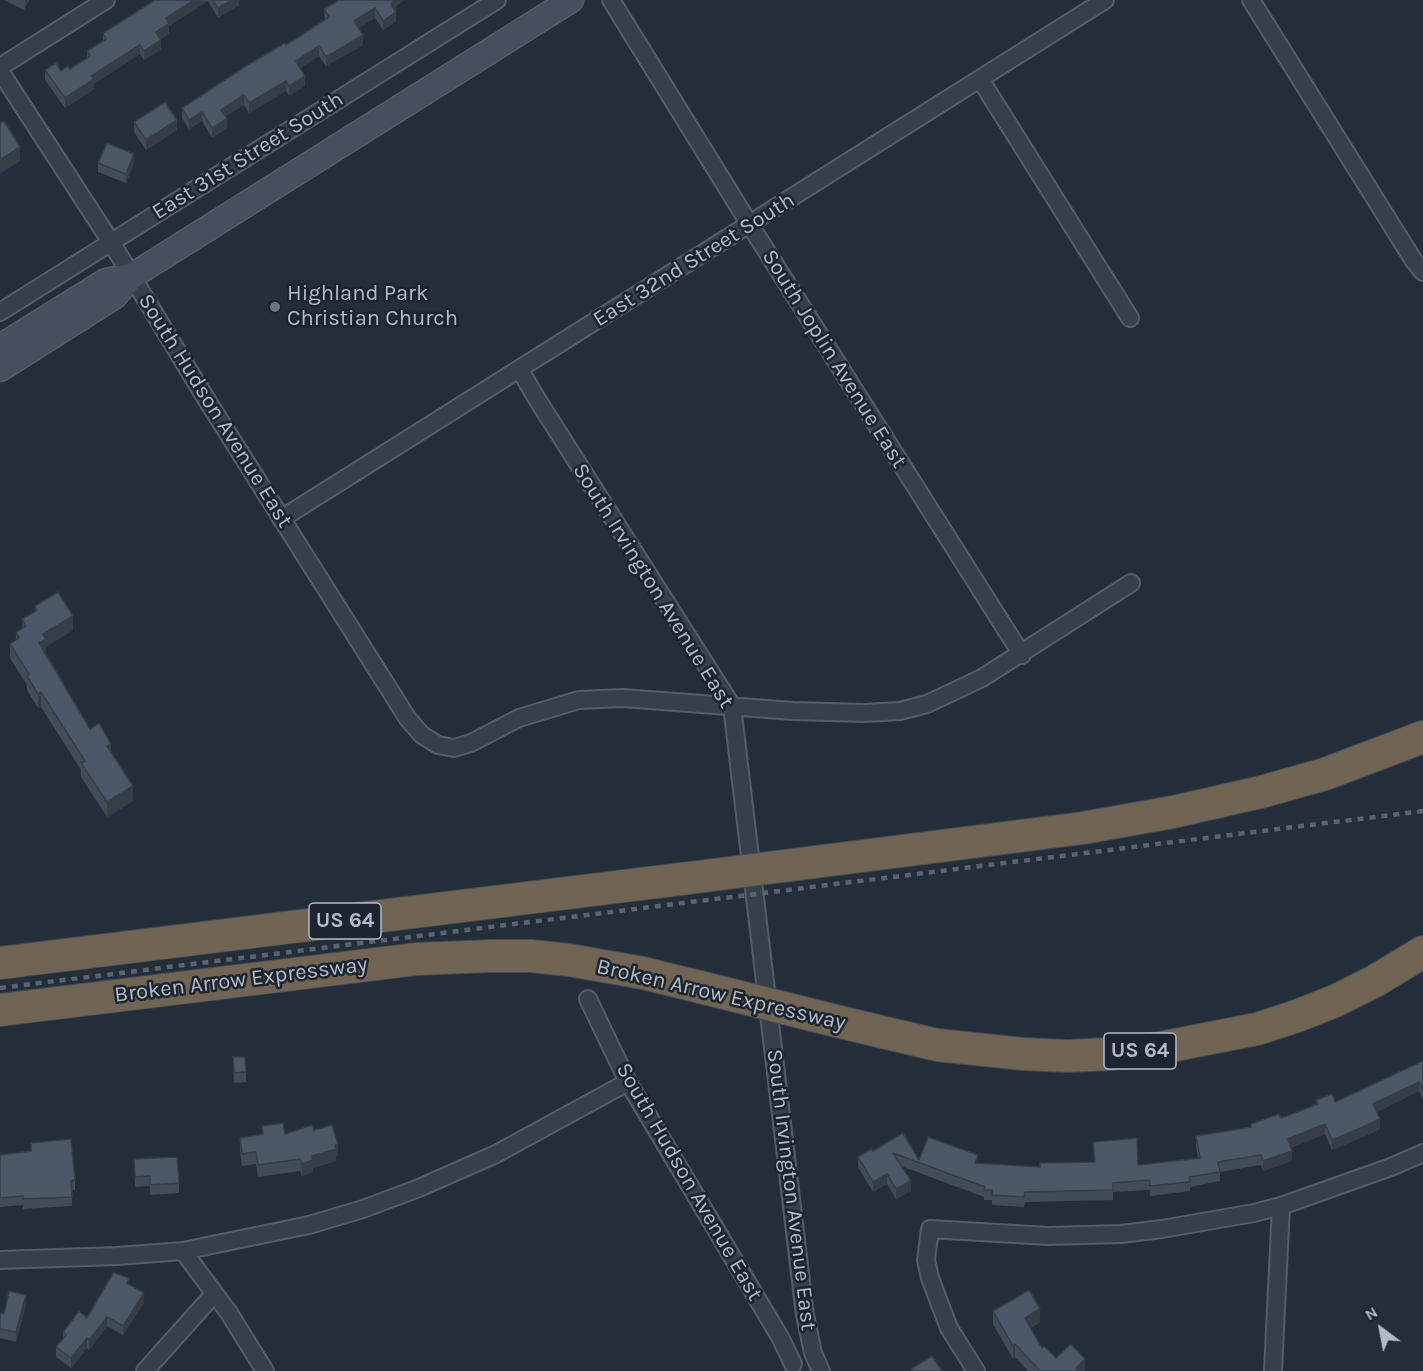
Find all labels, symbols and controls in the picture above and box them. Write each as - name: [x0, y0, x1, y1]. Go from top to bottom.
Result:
- street label: East 31st Street South: [147, 86, 349, 226]
- street label: East 32nd Street South: [588, 187, 800, 333]
- street label: South Joplin Avenue East: [756, 245, 912, 473]
- place label: Highland Park Christian Church: [287, 281, 458, 332]
- street label: South Hudson Avenue East: [132, 289, 298, 533]
- marker: Highland Park Christian Church: [268, 300, 282, 314]
- street label: South Irvington Avenue East: [567, 459, 739, 713]
- road number: US 64: [309, 903, 381, 939]
- street label: Broken Arrow Expressway: [113, 951, 369, 1009]
- street label: Broken Arrow Expressway: [594, 953, 848, 1037]
- road number: US 64: [1104, 1033, 1176, 1069]
- street label: South Irvington Avenue East: [761, 1048, 821, 1332]
- street label: South Hudson Avenue East: [610, 1058, 768, 1306]
- north arrow: [1351, 1299, 1411, 1359]
- text: N: [1361, 1302, 1381, 1324]

